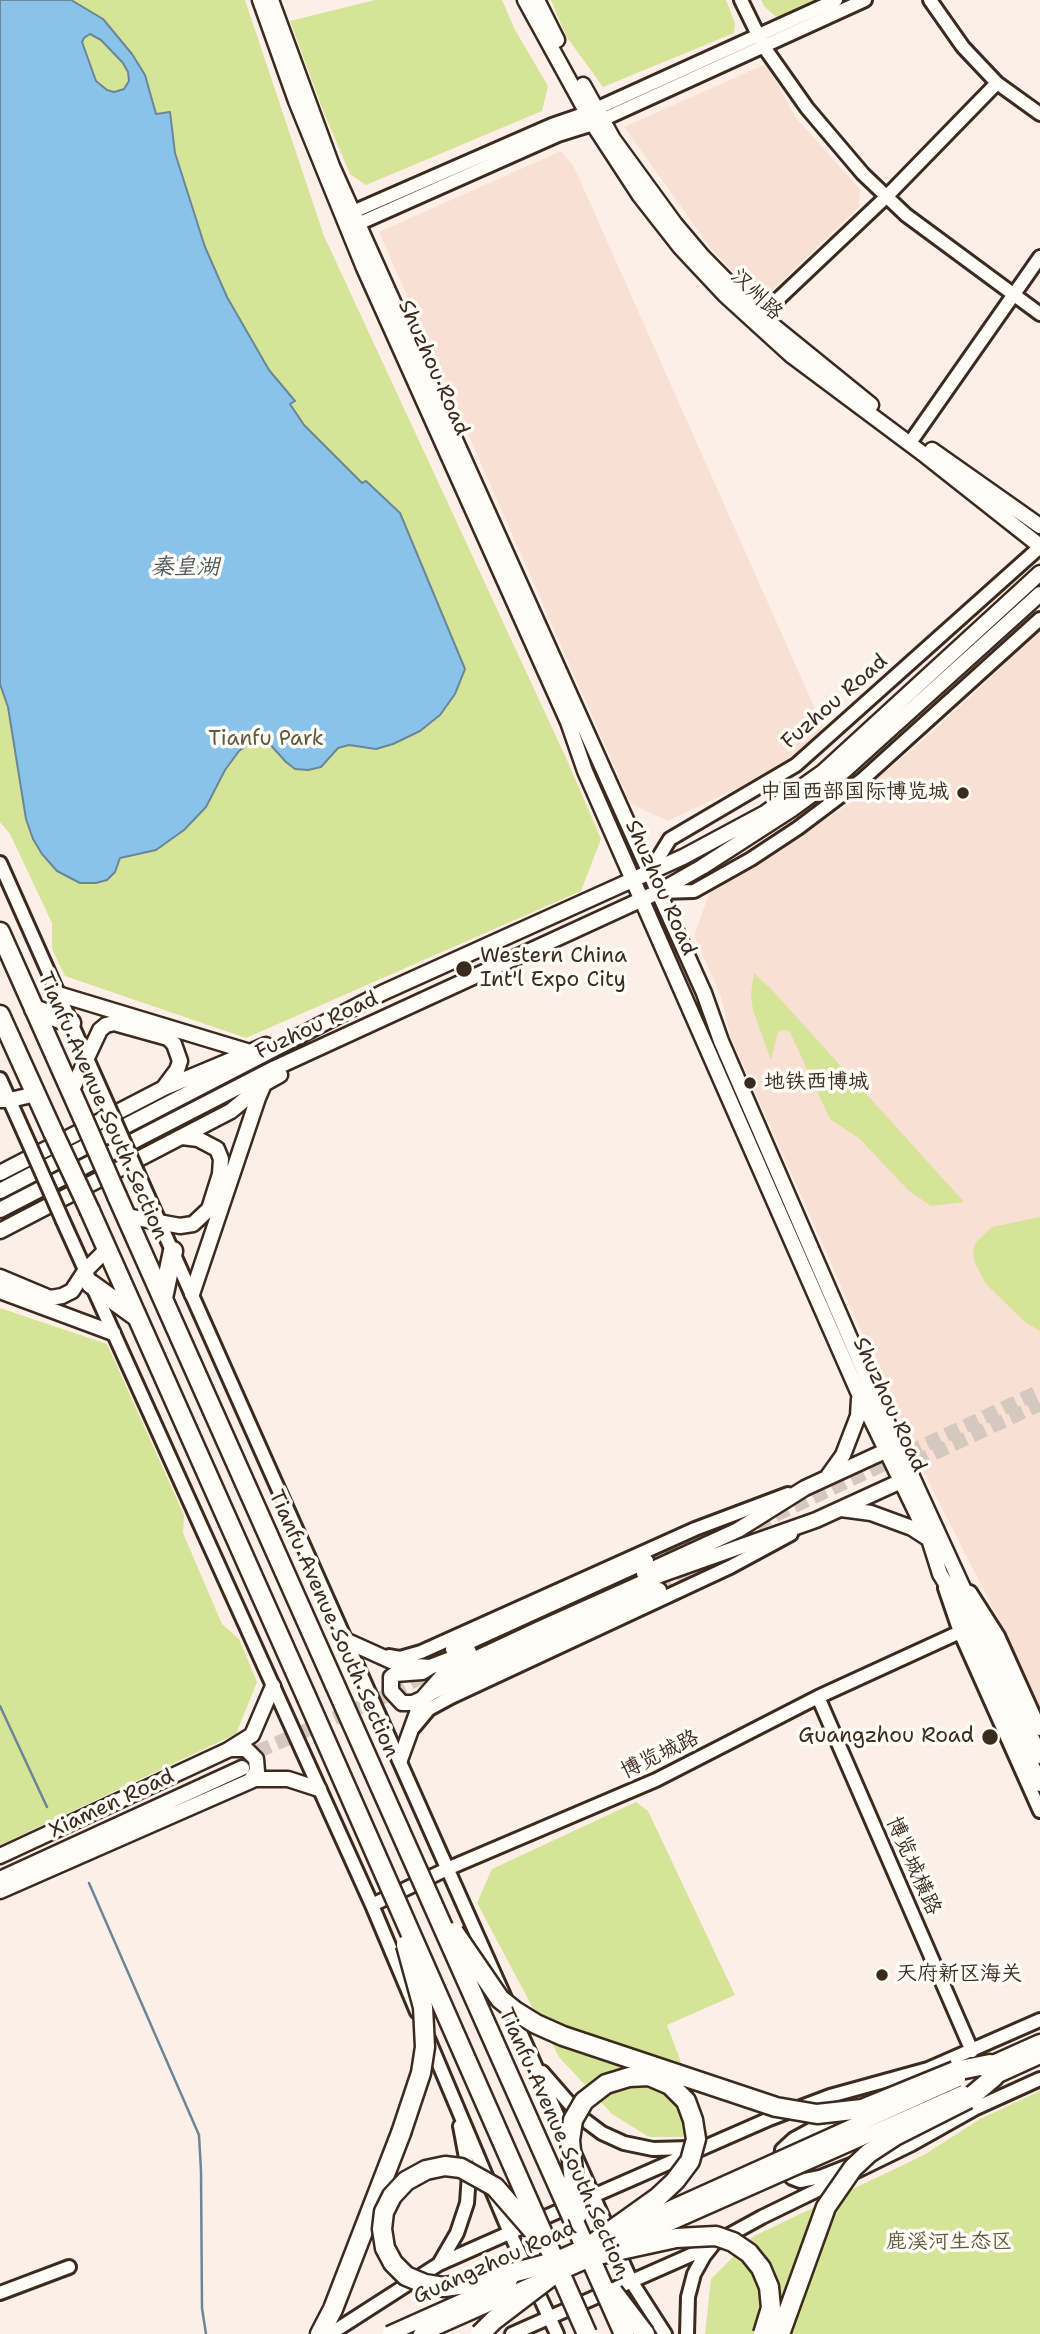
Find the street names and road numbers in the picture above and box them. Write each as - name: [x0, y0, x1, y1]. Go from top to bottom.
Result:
- street label: 汉州路: [725, 264, 787, 326]
- street label: Shuzhou Road: [392, 296, 474, 440]
- street label: Fuzhou Road: [777, 649, 893, 755]
- street label: Shuzhou Road: [619, 816, 701, 960]
- street label: Tianfu Avenue South Section: [31, 968, 173, 1244]
- street label: Fuzhou Road: [252, 987, 382, 1065]
- street label: Shuzhou Road: [847, 1334, 931, 1476]
- street label: Tianfu Avenue South Section: [262, 1486, 404, 1762]
- street label: 博览城路: [617, 1725, 703, 1785]
- street label: Xiamen Road: [46, 1764, 178, 1844]
- street label: 博览城横路: [880, 1813, 946, 1919]
- street label: Tianfu Avenue South Section: [492, 2004, 634, 2280]
- street label: Guangzhou Road: [410, 2216, 580, 2310]

